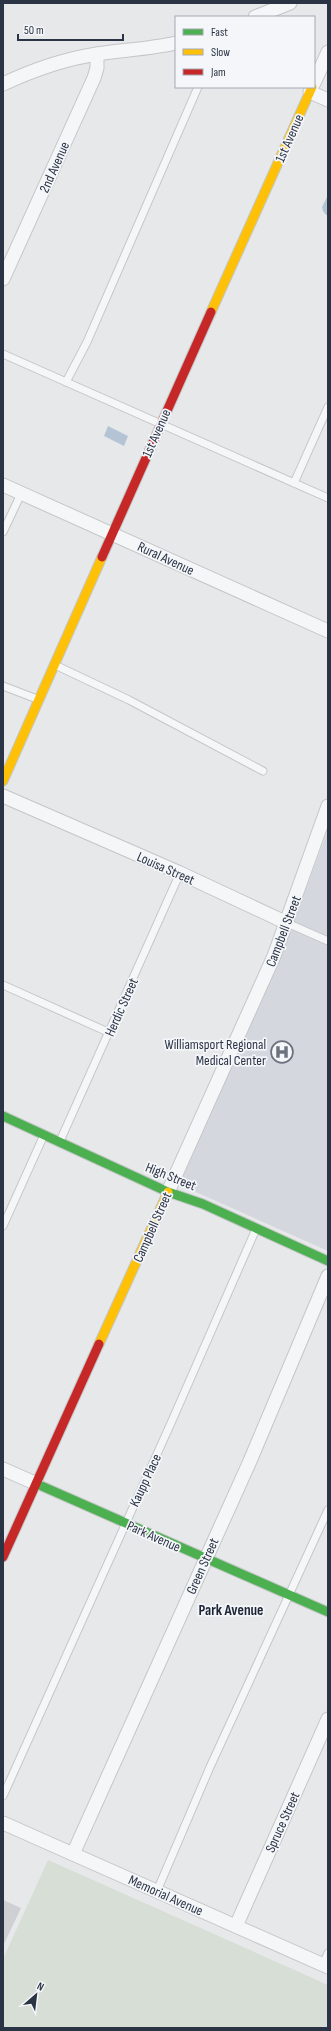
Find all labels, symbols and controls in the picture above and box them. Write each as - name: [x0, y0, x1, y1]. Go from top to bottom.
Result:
- scale bar: [18, 16, 123, 42]
- legend: [175, 16, 315, 88]
- text: 50 m: [24, 23, 44, 38]
- text: Fast: [211, 25, 228, 40]
- text: Slow: [211, 45, 230, 60]
- text: Jam: [210, 65, 226, 80]
- street label: 1st Avenue: [271, 112, 308, 165]
- street label: 2nd Avenue: [36, 139, 73, 195]
- street label: 1st Avenue: [138, 407, 175, 460]
- street label: Rural Avenue: [135, 538, 197, 579]
- street label: Louisa Street: [134, 848, 197, 889]
- street label: Campbell Street: [262, 893, 305, 969]
- street label: Herdic Street: [101, 975, 142, 1039]
- place label: Williamsport Regional Medical Center: [165, 1036, 266, 1069]
- hospital icon: Williamsport Regional Medical Center: [269, 1039, 295, 1065]
- street label: High Street: [143, 1159, 199, 1194]
- street label: Campbell Street: [129, 1189, 176, 1265]
- street label: Kaupp Place: [126, 1451, 165, 1509]
- street label: Park Avenue: [124, 1517, 183, 1556]
- street label: Green Street: [183, 1535, 222, 1597]
- district label: Park Avenue: [198, 1601, 264, 1620]
- street label: Spruce Street: [262, 1789, 303, 1855]
- street label: Memorial Avenue: [126, 1871, 206, 1919]
- north arrow: [16, 1975, 56, 2015]
- text: N: [35, 1979, 46, 1994]

